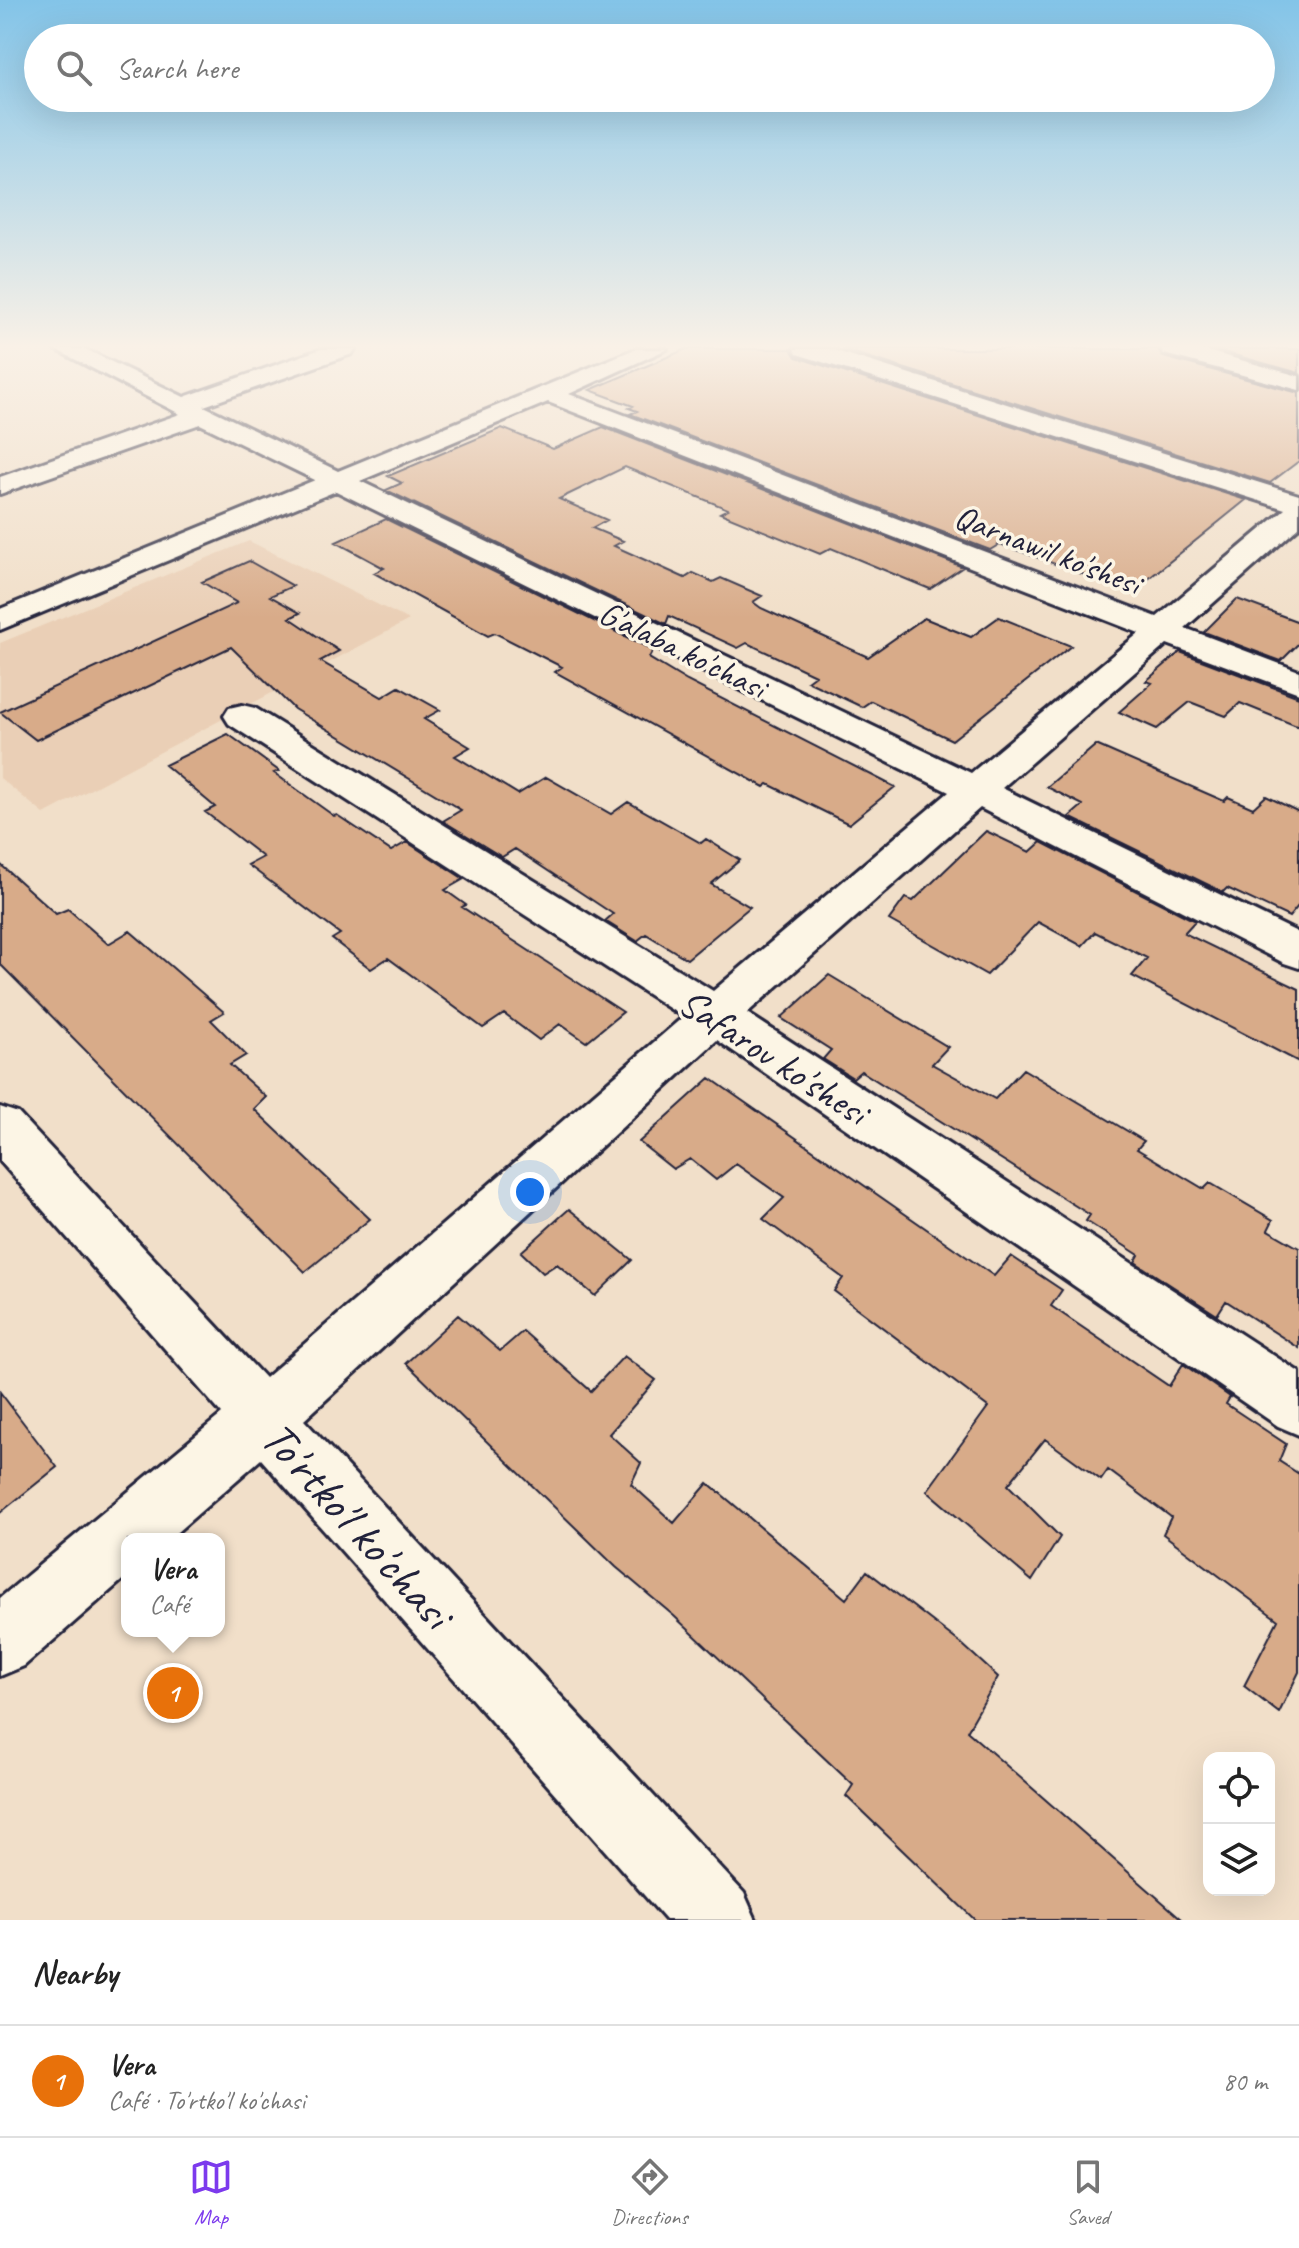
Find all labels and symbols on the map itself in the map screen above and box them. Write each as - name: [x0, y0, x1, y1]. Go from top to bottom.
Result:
- street label: Qarnawil ko'shesi: [949, 494, 1150, 606]
- street label: G'alaba ko'chasi: [592, 591, 777, 710]
- street label: Safarov ko'shesi: [670, 977, 881, 1139]
- your location: [510, 1172, 550, 1212]
- street label: To'rtko'l ko'chasi: [248, 1409, 469, 1645]
- pin: 1: [147, 1663, 199, 1723]

